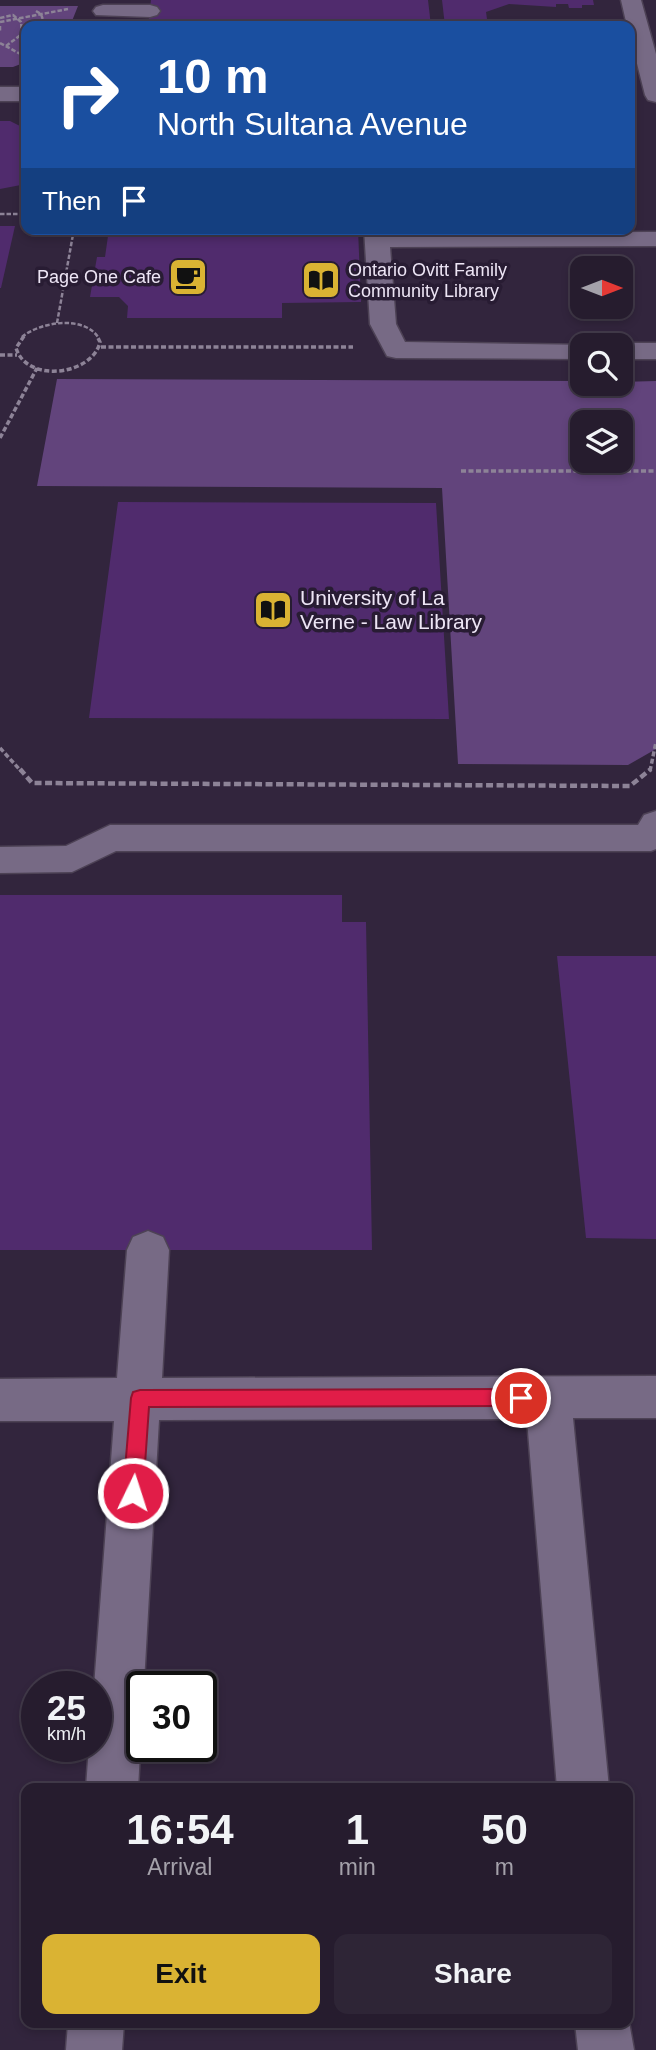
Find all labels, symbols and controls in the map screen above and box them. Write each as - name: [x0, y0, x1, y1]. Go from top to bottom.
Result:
- icon: right: [42, 49, 133, 140]
- text: 10 m: [157, 49, 269, 103]
- text: North Sultana Avenue: [157, 106, 468, 142]
- icon: arrive: [115, 182, 153, 220]
- text: Then: [42, 186, 101, 216]
- cafe icon: Page One Cafe: [167, 256, 209, 298]
- north arrow: [570, 256, 634, 318]
- map controls: [570, 256, 633, 473]
- library icon: Ontario Ovitt Family Community Library: [300, 259, 342, 301]
- place label: Ontario Ovitt Family Community Library: [348, 260, 507, 301]
- place label: Page One Cafe: [37, 267, 161, 287]
- button: search: [570, 333, 633, 396]
- button: layers: [570, 410, 633, 473]
- place label: University of La Verne - Law Library: [300, 586, 483, 633]
- library icon: University of La Verne - Law Library: [252, 589, 294, 631]
- pin: [491, 1368, 551, 1428]
- icon: arrive: [502, 1379, 540, 1417]
- position arrow: [96, 1456, 170, 1530]
- speed limit sign: 30: [126, 1671, 217, 1762]
- text: 25: [47, 1688, 86, 1727]
- text: km/h: [47, 1724, 86, 1744]
- text: 16:54: [126, 1806, 234, 1853]
- text: 1: [346, 1806, 369, 1853]
- text: 50: [481, 1806, 528, 1853]
- text: Arrival: [147, 1854, 212, 1880]
- text: min: [339, 1854, 376, 1880]
- text: m: [495, 1854, 514, 1880]
- button: Exit: [42, 1934, 320, 2014]
- button: Share: [334, 1934, 612, 2014]

